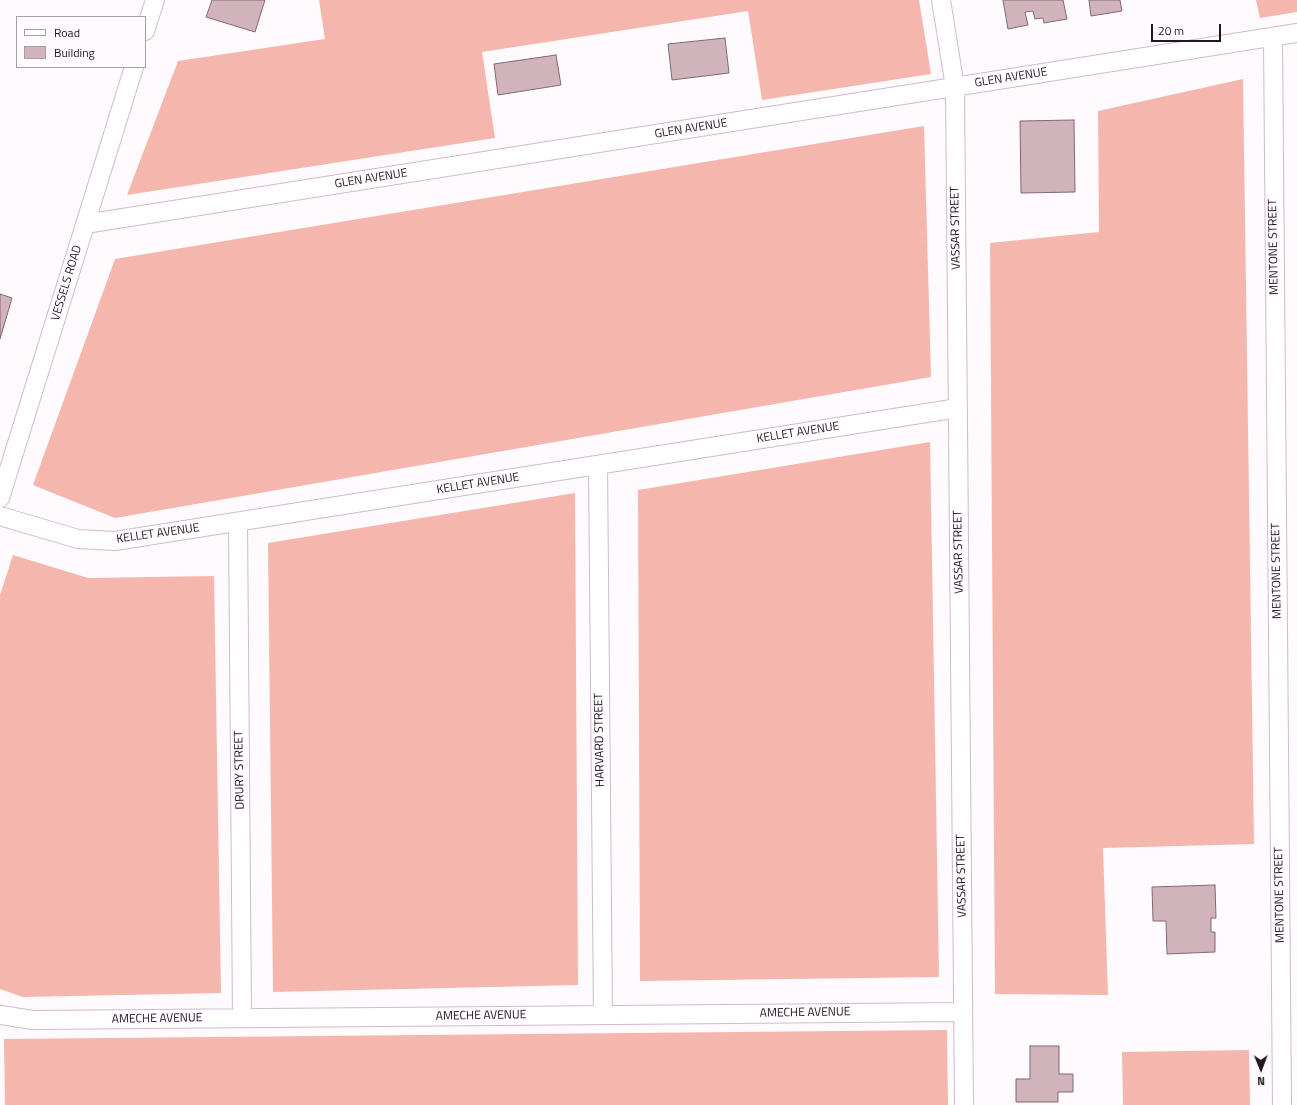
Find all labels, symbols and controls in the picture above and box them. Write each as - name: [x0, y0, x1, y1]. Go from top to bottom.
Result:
- legend: [16, 16, 146, 68]
- scale bar: [1153, 16, 1223, 42]
- text: 20 m: [1158, 21, 1184, 40]
- text: Road: [54, 23, 80, 42]
- text: Building: [54, 43, 95, 62]
- street label: GLEN AVENUE: [974, 65, 1048, 91]
- street label: GLEN AVENUE: [654, 116, 728, 142]
- street label: GLEN AVENUE: [334, 166, 408, 192]
- street label: VASSAR STREET: [948, 186, 964, 270]
- street label: MENTONE STREET: [1266, 199, 1282, 295]
- street label: VESSELS ROAD: [49, 244, 85, 322]
- street label: KELLET AVENUE: [756, 419, 840, 447]
- street label: KELLET AVENUE: [436, 470, 520, 498]
- street label: VASSAR STREET: [951, 510, 967, 594]
- street label: KELLET AVENUE: [116, 521, 200, 547]
- street label: MENTONE STREET: [1269, 523, 1285, 619]
- street label: HARVARD STREET: [592, 693, 608, 787]
- street label: DRURY STREET: [232, 730, 248, 810]
- street label: VASSAR STREET: [954, 834, 970, 918]
- street label: MENTONE STREET: [1272, 847, 1288, 943]
- street label: AMECHE AVENUE: [760, 1005, 850, 1021]
- street label: AMECHE AVENUE: [436, 1008, 526, 1024]
- street label: AMECHE AVENUE: [112, 1011, 202, 1027]
- north arrow: [1241, 1049, 1281, 1089]
- text: N: [1257, 1073, 1265, 1089]

